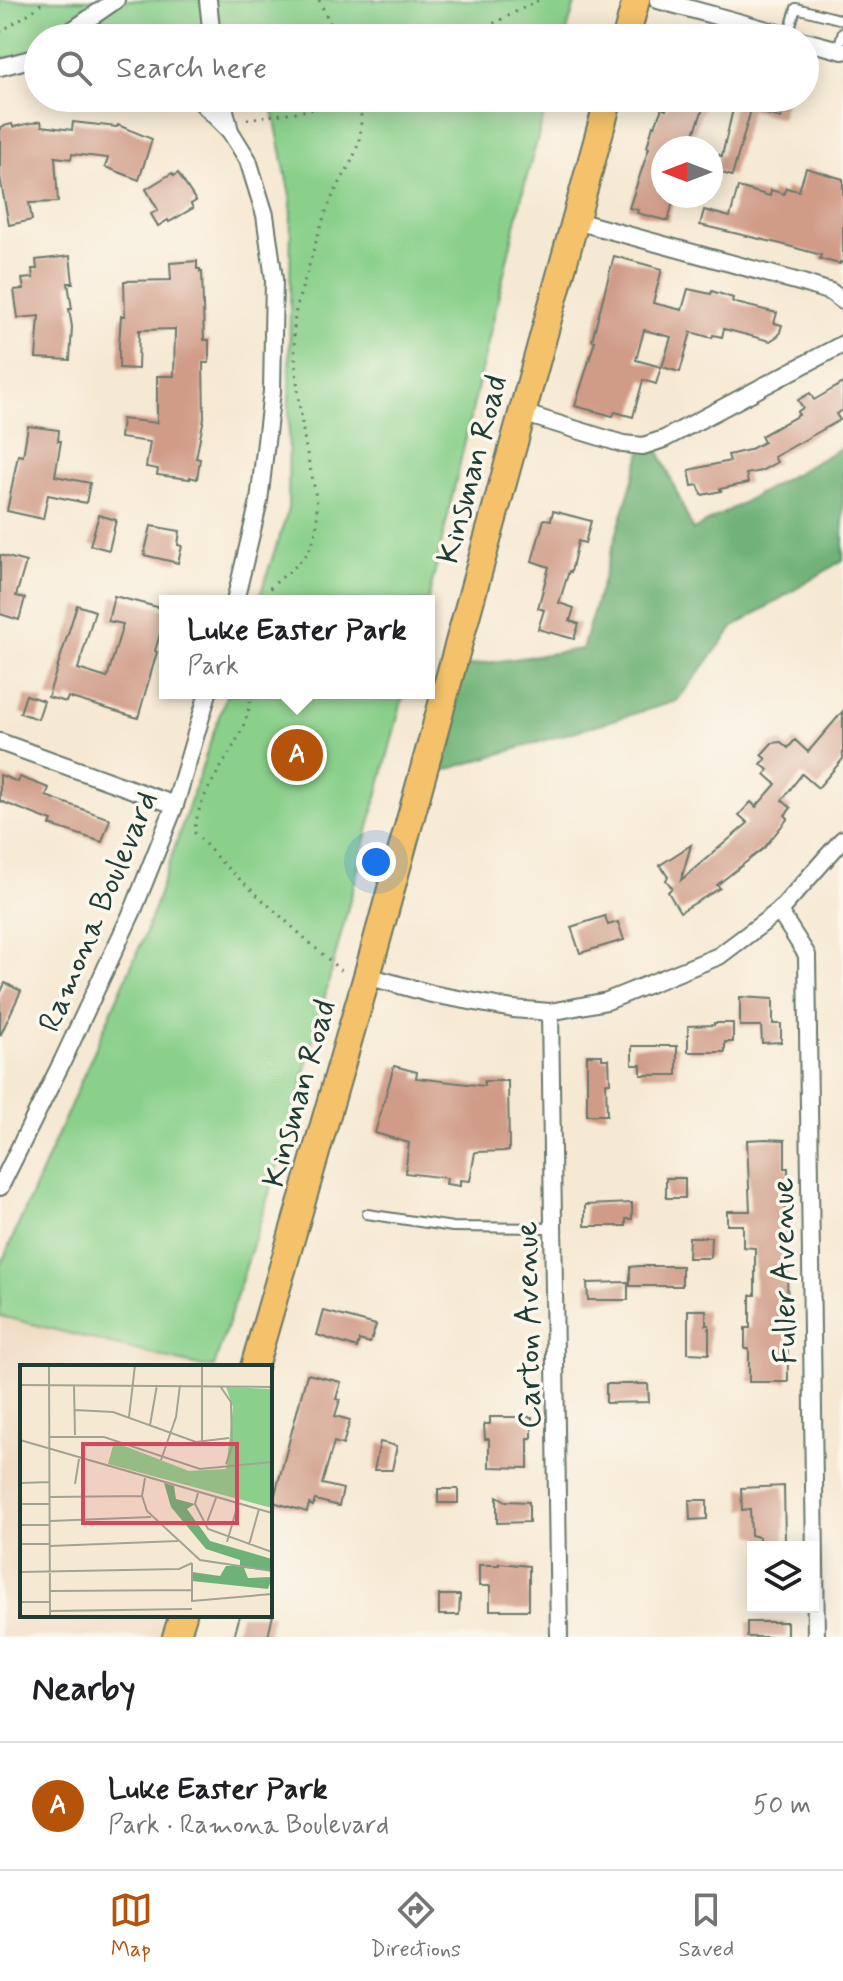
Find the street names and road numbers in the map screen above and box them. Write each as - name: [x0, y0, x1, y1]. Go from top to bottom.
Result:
- street label: Kinsman Road: [428, 371, 518, 568]
- street label: Ramona Boulevard: [29, 785, 169, 1039]
- street label: Kinsman Road: [253, 995, 347, 1192]
- street label: Fuller Avenue: [762, 1177, 808, 1365]
- street label: Carton Avenue: [506, 1221, 552, 1429]

